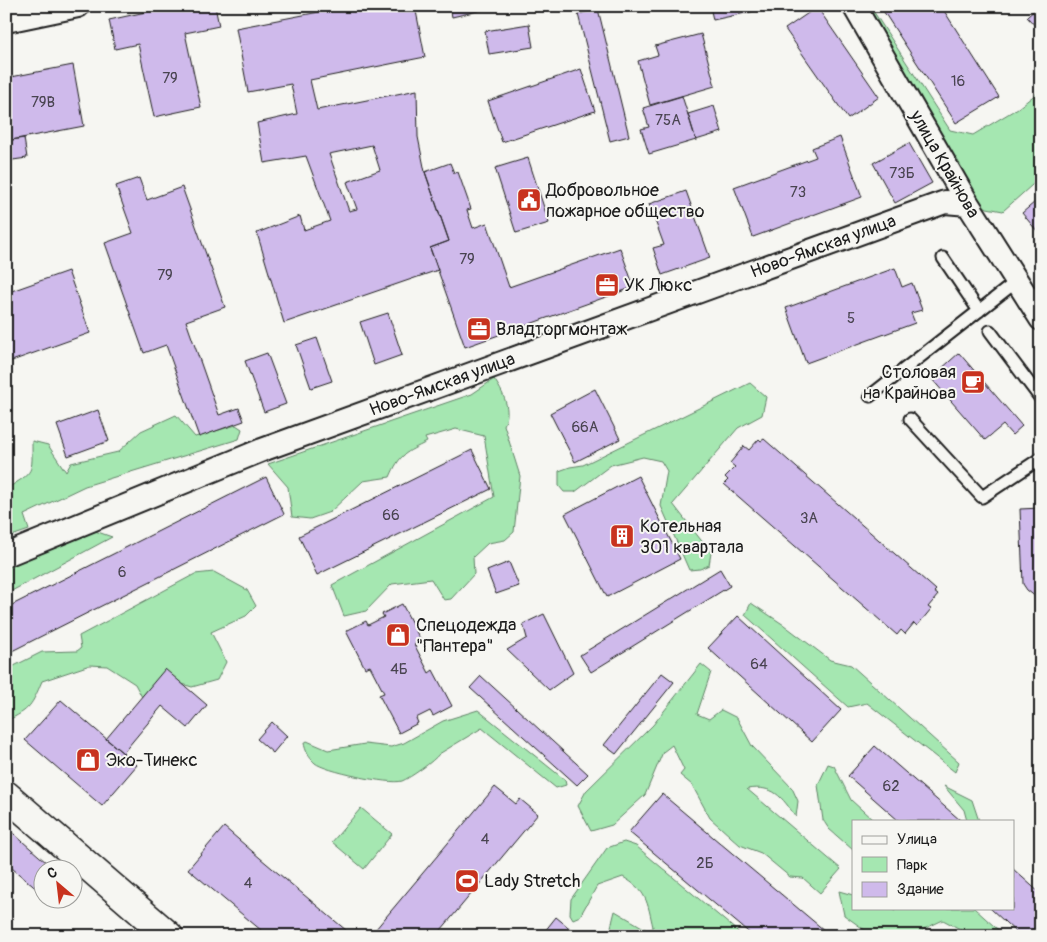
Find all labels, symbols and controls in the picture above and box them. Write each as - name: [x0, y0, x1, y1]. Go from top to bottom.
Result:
- house number: 79: [162, 69, 178, 88]
- house number: 16: [951, 72, 965, 91]
- house number: 79В: [31, 93, 55, 112]
- street label: улица Крайнова: [904, 105, 985, 222]
- house number: 75А: [655, 111, 681, 130]
- house number: 73Б: [889, 164, 915, 183]
- place label: Добровольное пожарное общество: [545, 179, 705, 223]
- house number: 73: [790, 183, 806, 202]
- public building icon: Добровольное пожарное общество: [516, 187, 542, 213]
- street label: Ново-Ямская улица: [747, 209, 899, 284]
- house number: 79: [459, 250, 475, 269]
- house number: 79: [157, 266, 173, 285]
- office icon: УК Люкс: [594, 272, 620, 298]
- place label: УК Люкс: [624, 274, 692, 297]
- house number: 5: [847, 309, 855, 328]
- office icon: Владторгмонтаж: [466, 316, 492, 342]
- place label: Владторгмонтаж: [496, 318, 628, 341]
- street label: Ново-Ямская улица: [366, 347, 518, 422]
- place label: Столовая на Крайнова: [863, 361, 956, 405]
- cafe icon: Столовая на Крайнова: [960, 369, 986, 395]
- house number: 66А: [571, 418, 599, 437]
- house number: 66: [382, 506, 400, 525]
- house number: 3А: [800, 509, 818, 528]
- place label: Котельная 301 квартала: [640, 515, 744, 559]
- building icon: Котельная 301 квартала: [609, 523, 635, 549]
- house number: 6: [118, 563, 126, 582]
- place label: Спецодежда "Пантера": [416, 614, 516, 658]
- shop icon: Спецодежда "Пантера": [385, 622, 411, 648]
- house number: 64: [750, 655, 768, 674]
- house number: 4Б: [390, 660, 408, 679]
- shop icon: Эко-Тинекс: [75, 747, 101, 773]
- place label: Эко-Тинекс: [106, 749, 198, 772]
- house number: 62: [882, 777, 900, 796]
- legend: [852, 820, 1014, 910]
- house number: 4: [481, 830, 490, 849]
- text: Улица: [897, 830, 937, 849]
- house number: 2Б: [696, 854, 714, 873]
- text: Парк: [897, 856, 928, 875]
- north arrow: [32, 860, 82, 910]
- text: С: [44, 863, 60, 882]
- sports icon: Lady Stretch: [454, 868, 480, 894]
- place label: Lady Stretch: [484, 870, 580, 893]
- house number: 4: [244, 874, 253, 893]
- text: Здание: [897, 880, 944, 899]

